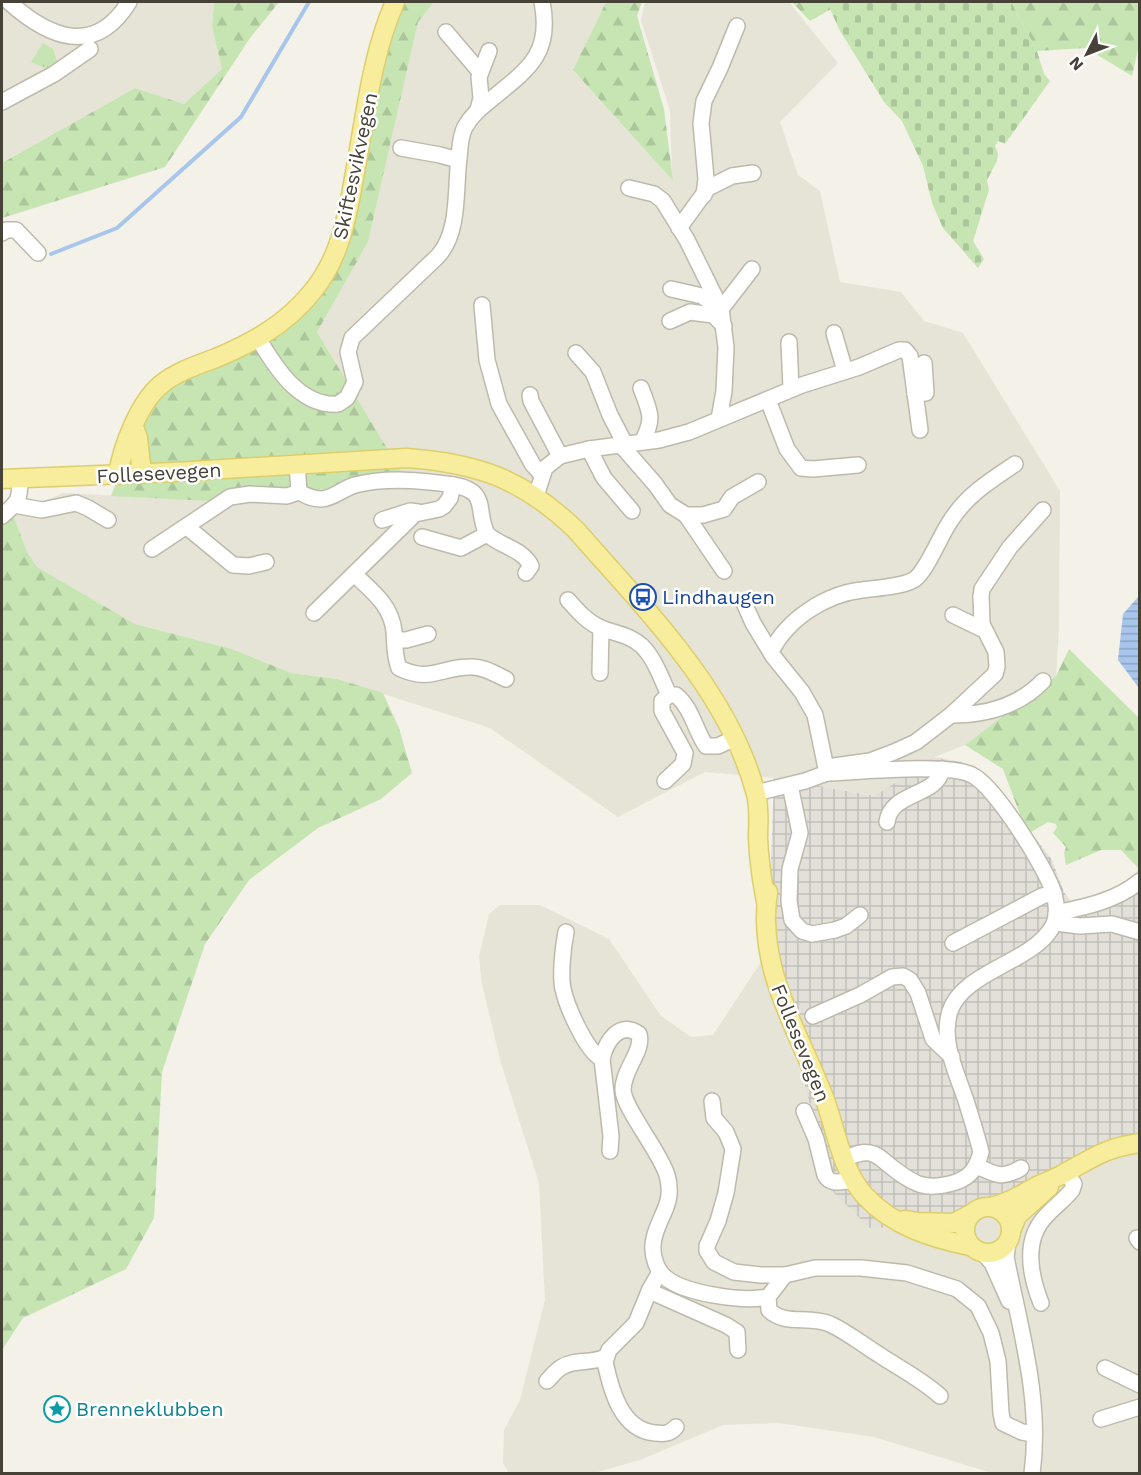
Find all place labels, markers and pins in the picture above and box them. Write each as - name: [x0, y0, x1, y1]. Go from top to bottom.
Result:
- bus stop icon: Lindhaugen: [628, 582, 658, 612]
- place label: Lindhaugen: [662, 585, 775, 609]
- place icon: Brenneklubben: [42, 1394, 72, 1424]
- place label: Brenneklubben: [76, 1397, 224, 1421]

